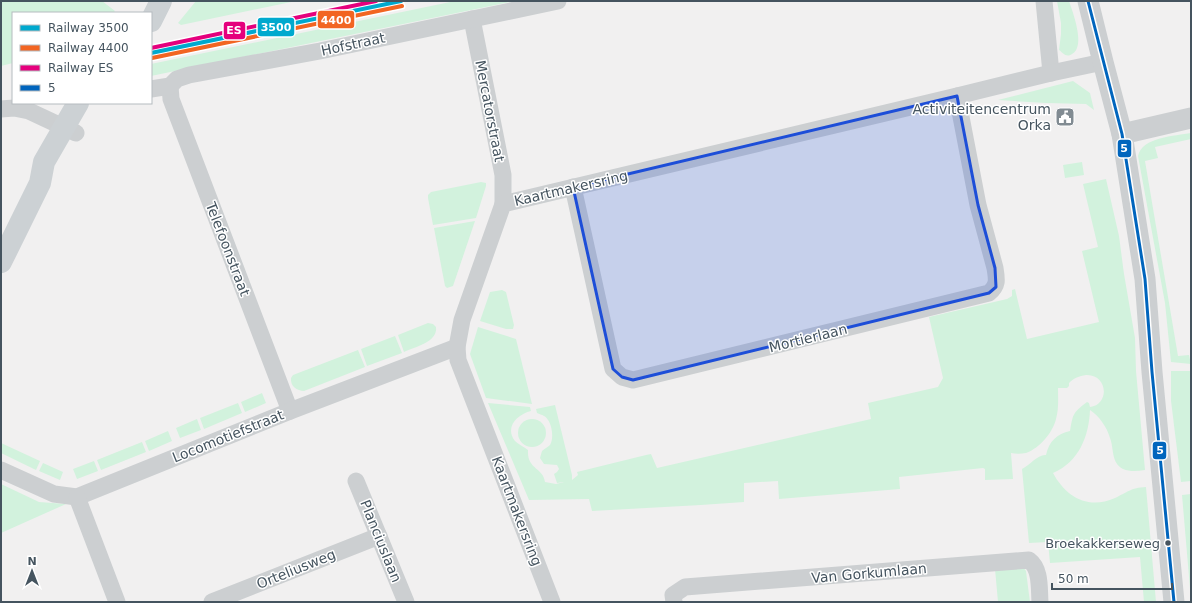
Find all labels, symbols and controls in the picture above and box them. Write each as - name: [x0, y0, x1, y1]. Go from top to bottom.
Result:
- line badge: 4400: [317, 10, 355, 29]
- legend: [12, 12, 152, 104]
- text: 4400: [321, 14, 352, 27]
- line badge: 3500: [257, 17, 295, 37]
- text: Railway 3500: [48, 21, 129, 35]
- line badge: ES: [223, 21, 246, 40]
- text: 3500: [261, 21, 292, 34]
- text: ES: [226, 24, 242, 37]
- street label: Hofstraat: [319, 29, 387, 59]
- text: Railway 4400: [48, 41, 129, 55]
- street label: Mercatorstraat: [472, 59, 508, 164]
- text: Railway ES: [48, 61, 113, 75]
- text: 5: [48, 81, 56, 95]
- place label: Activiteitencentrum Orka: [913, 101, 1051, 133]
- public building icon: Activiteitencentrum Orka: [1054, 106, 1076, 128]
- line badge: 5: [1117, 139, 1132, 158]
- text: 5: [1120, 142, 1128, 155]
- street label: Kaartmakersring: [513, 167, 629, 209]
- street label: Telefoonstraat: [202, 199, 253, 299]
- street label: Mortierlaan: [767, 321, 849, 355]
- street label: Locomotiefstraat: [170, 406, 286, 466]
- line badge: 5: [1152, 441, 1167, 460]
- text: 5: [1156, 444, 1164, 457]
- street label: Kaartmakersring: [489, 454, 545, 568]
- street label: Planciuslaan: [357, 497, 405, 585]
- place label: Broekakkerseweg: [1045, 536, 1160, 551]
- marker: Broekakkerseweg: [1163, 538, 1173, 548]
- street label: Orteliusweg: [254, 546, 338, 592]
- north arrow: [12, 551, 52, 591]
- text: N: [27, 555, 37, 568]
- street label: Van Gorkumlaan: [811, 560, 927, 586]
- scale bar: [1052, 565, 1172, 591]
- text: 50 m: [1058, 572, 1089, 586]

